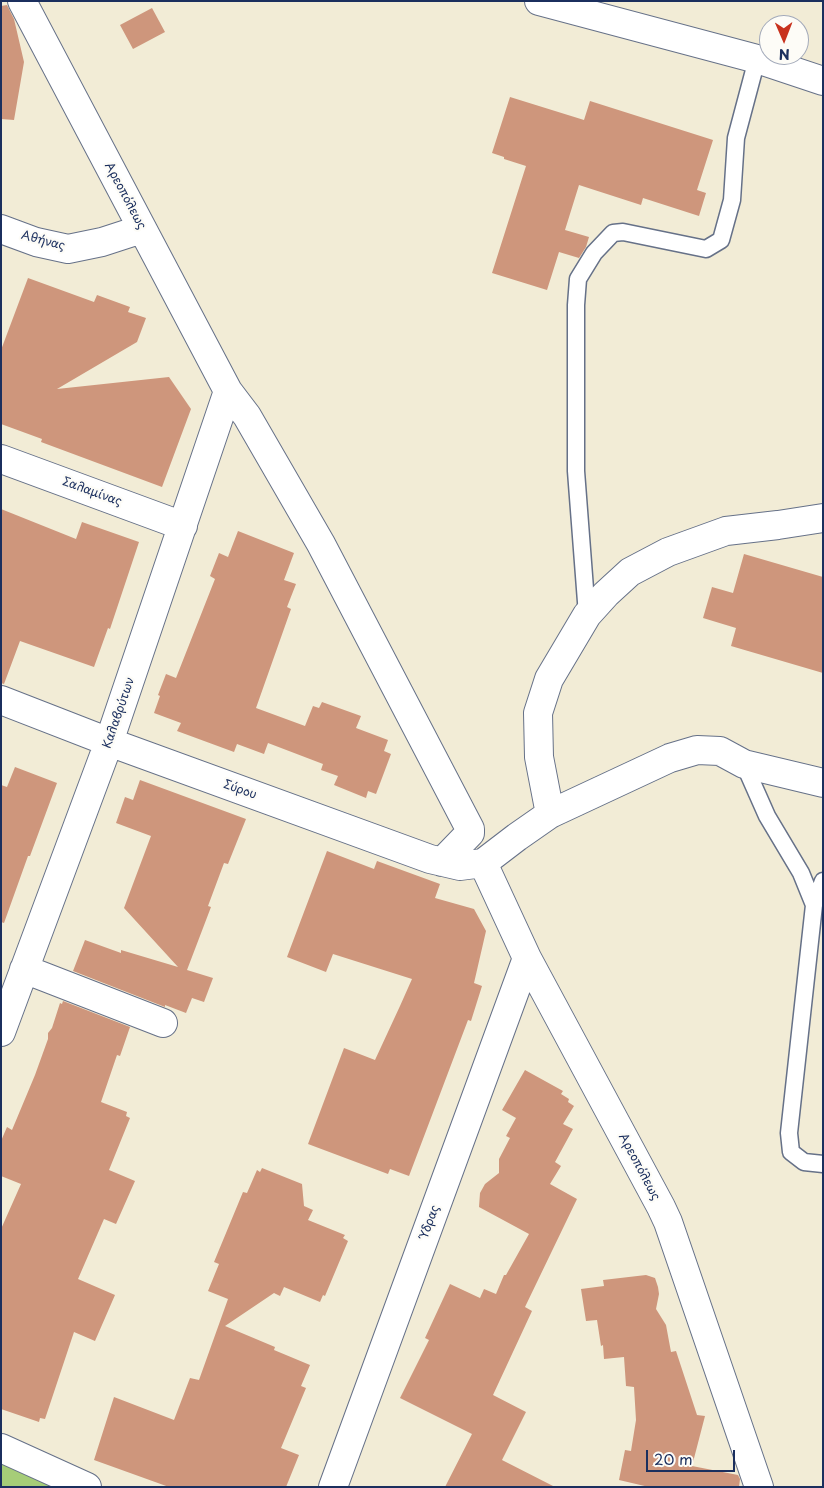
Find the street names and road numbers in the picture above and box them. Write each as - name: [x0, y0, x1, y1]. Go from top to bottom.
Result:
- street label: Αρεοπόλεως: [101, 160, 149, 232]
- street label: Αθήνας: [20, 228, 66, 254]
- street label: Σαλαμίνας: [60, 475, 124, 509]
- street label: Καλαβρύτων: [100, 675, 138, 751]
- street label: Σύρου: [222, 777, 258, 803]
- street label: Αρεοπόλεως: [615, 1131, 663, 1203]
- street label: Ύδρας: [417, 1203, 443, 1241]

